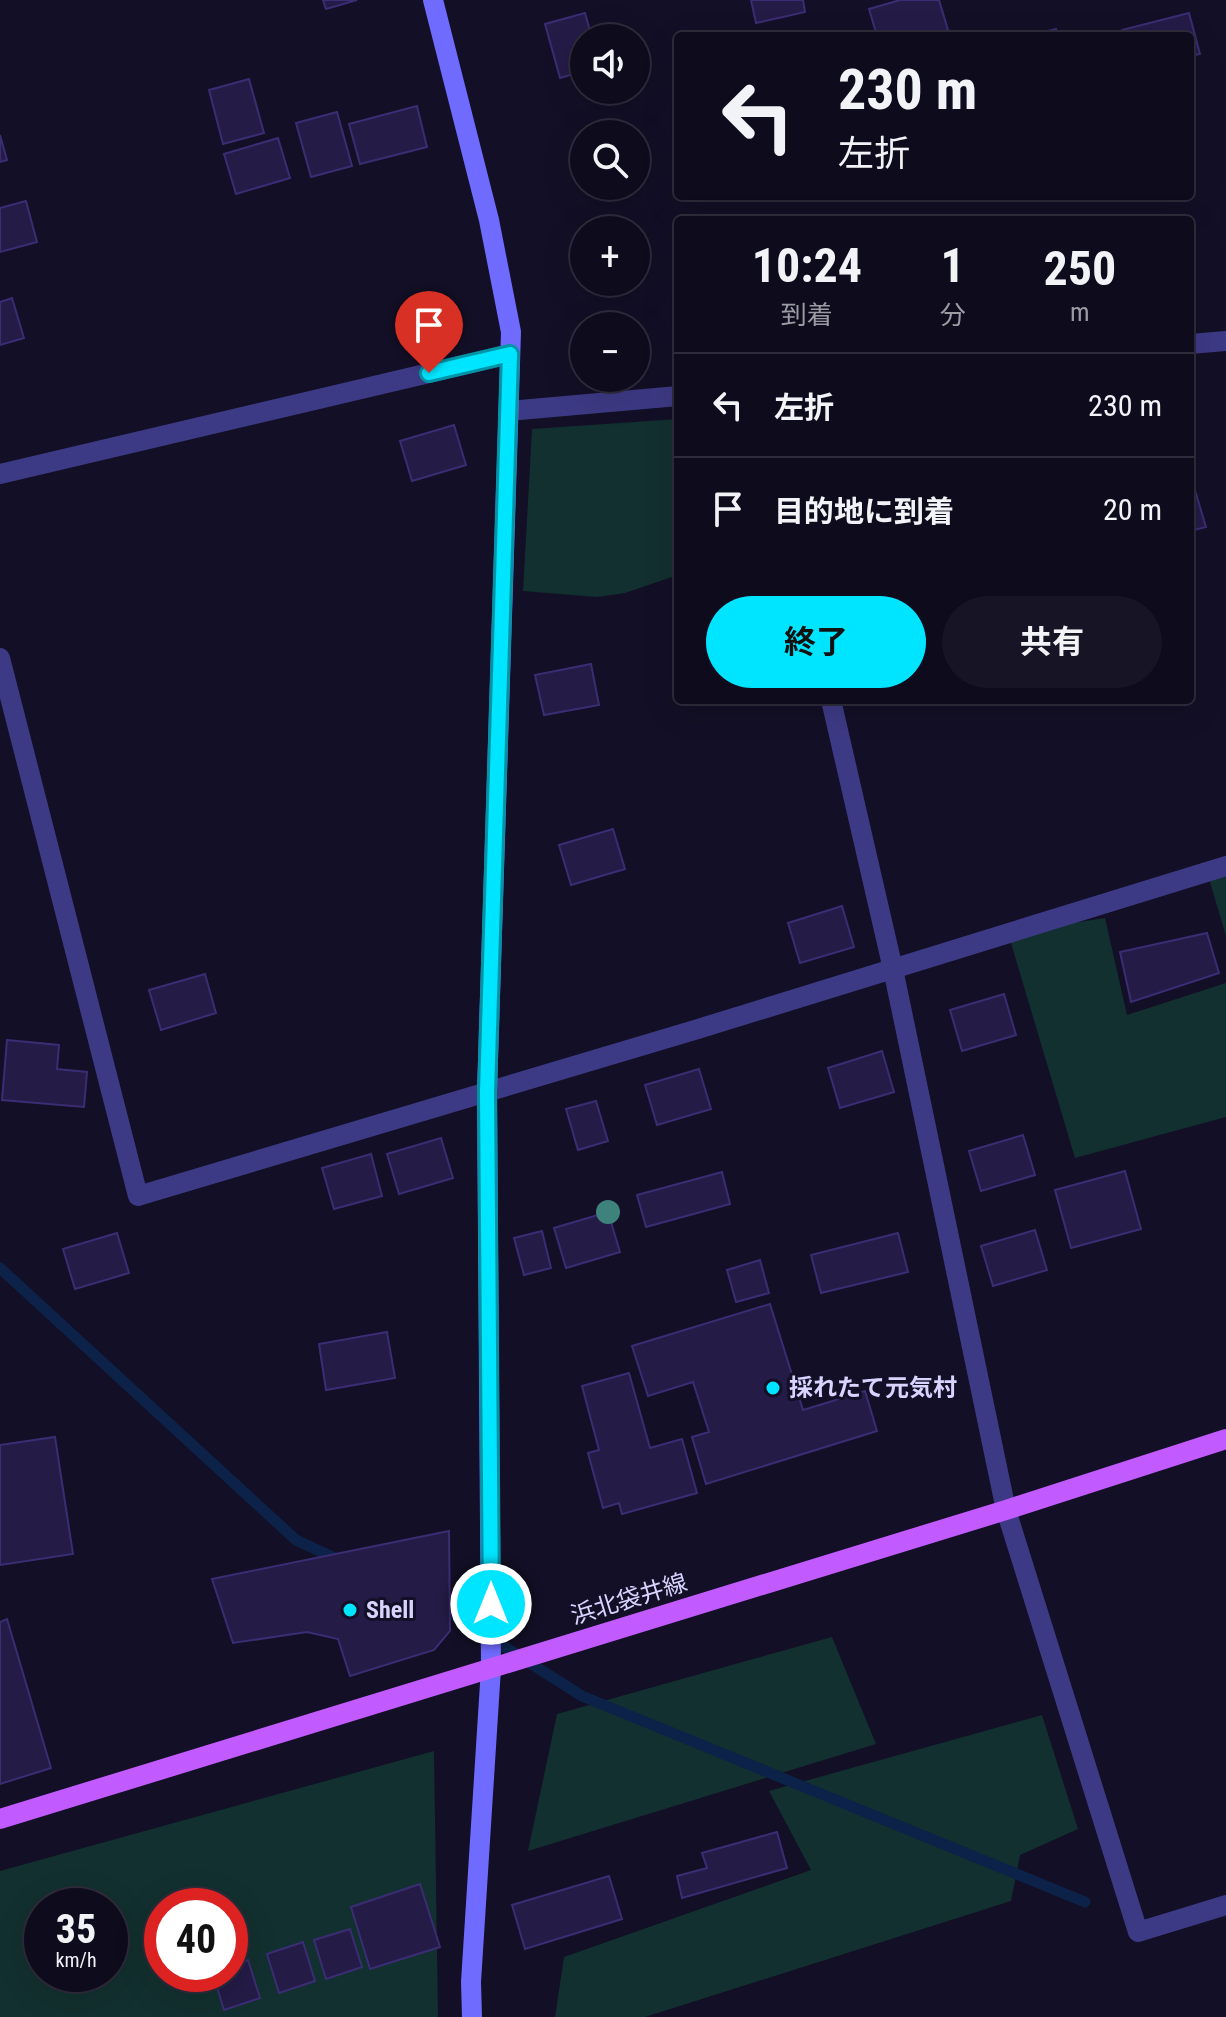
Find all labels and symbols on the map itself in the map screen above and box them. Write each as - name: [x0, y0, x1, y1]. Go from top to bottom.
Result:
- pin: [395, 291, 463, 373]
- place label: 採れたて元気村: [789, 1374, 957, 1402]
- marker: 採れたて元気村: [764, 1379, 782, 1397]
- position arrow: [449, 1562, 533, 1646]
- street label: 浜北袋井線: [568, 1568, 690, 1630]
- place label: Shell: [366, 1596, 414, 1624]
- marker: Shell: [341, 1601, 359, 1619]
- speed limit sign: 40: [144, 1888, 248, 1992]

